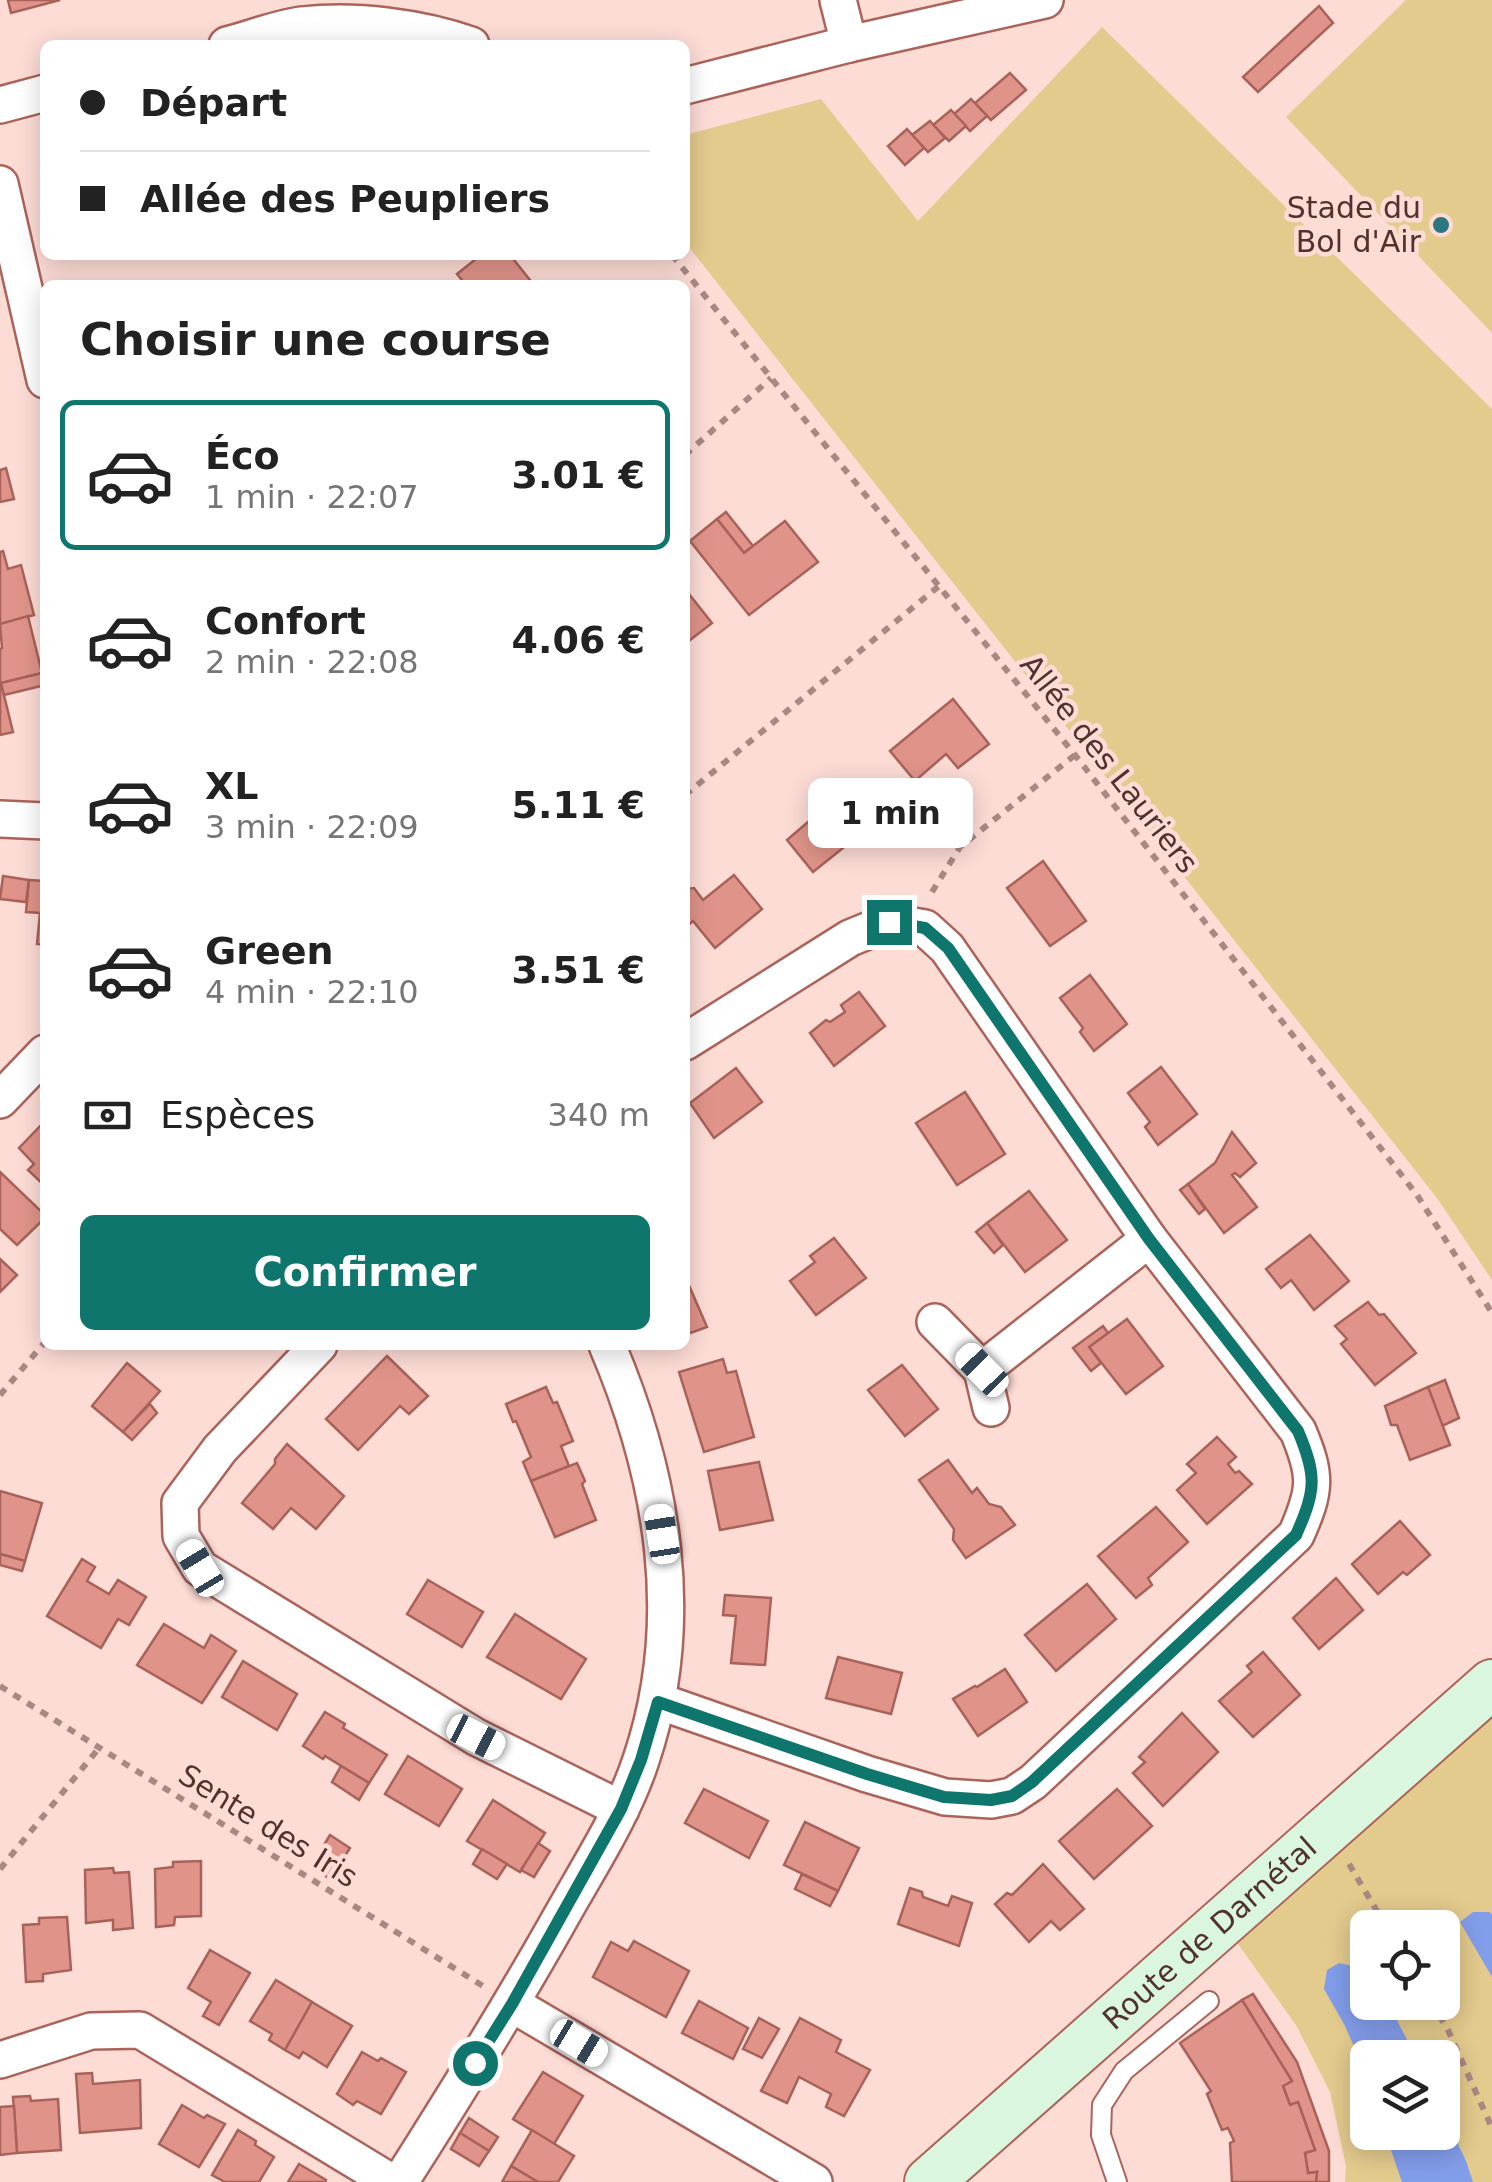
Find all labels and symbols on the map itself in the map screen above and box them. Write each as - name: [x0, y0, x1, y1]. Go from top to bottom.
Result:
- place label: Stade du Bol d'Air: [1287, 190, 1422, 259]
- marker: Stade du Bol d'Air: [1430, 214, 1452, 236]
- street label: Allée des Lauriers: [1013, 648, 1206, 880]
- callout: 1 min: [806, 777, 972, 847]
- route end: [867, 900, 912, 945]
- car: [950, 1338, 1014, 1402]
- car: [642, 1502, 682, 1566]
- car: [172, 1535, 228, 1601]
- car: [442, 1710, 510, 1764]
- street label: Sente des Iris: [172, 1757, 364, 1894]
- street label: Route de Darnétal: [1096, 1830, 1323, 2037]
- car: [546, 2015, 612, 2071]
- route start: [453, 2041, 498, 2086]

